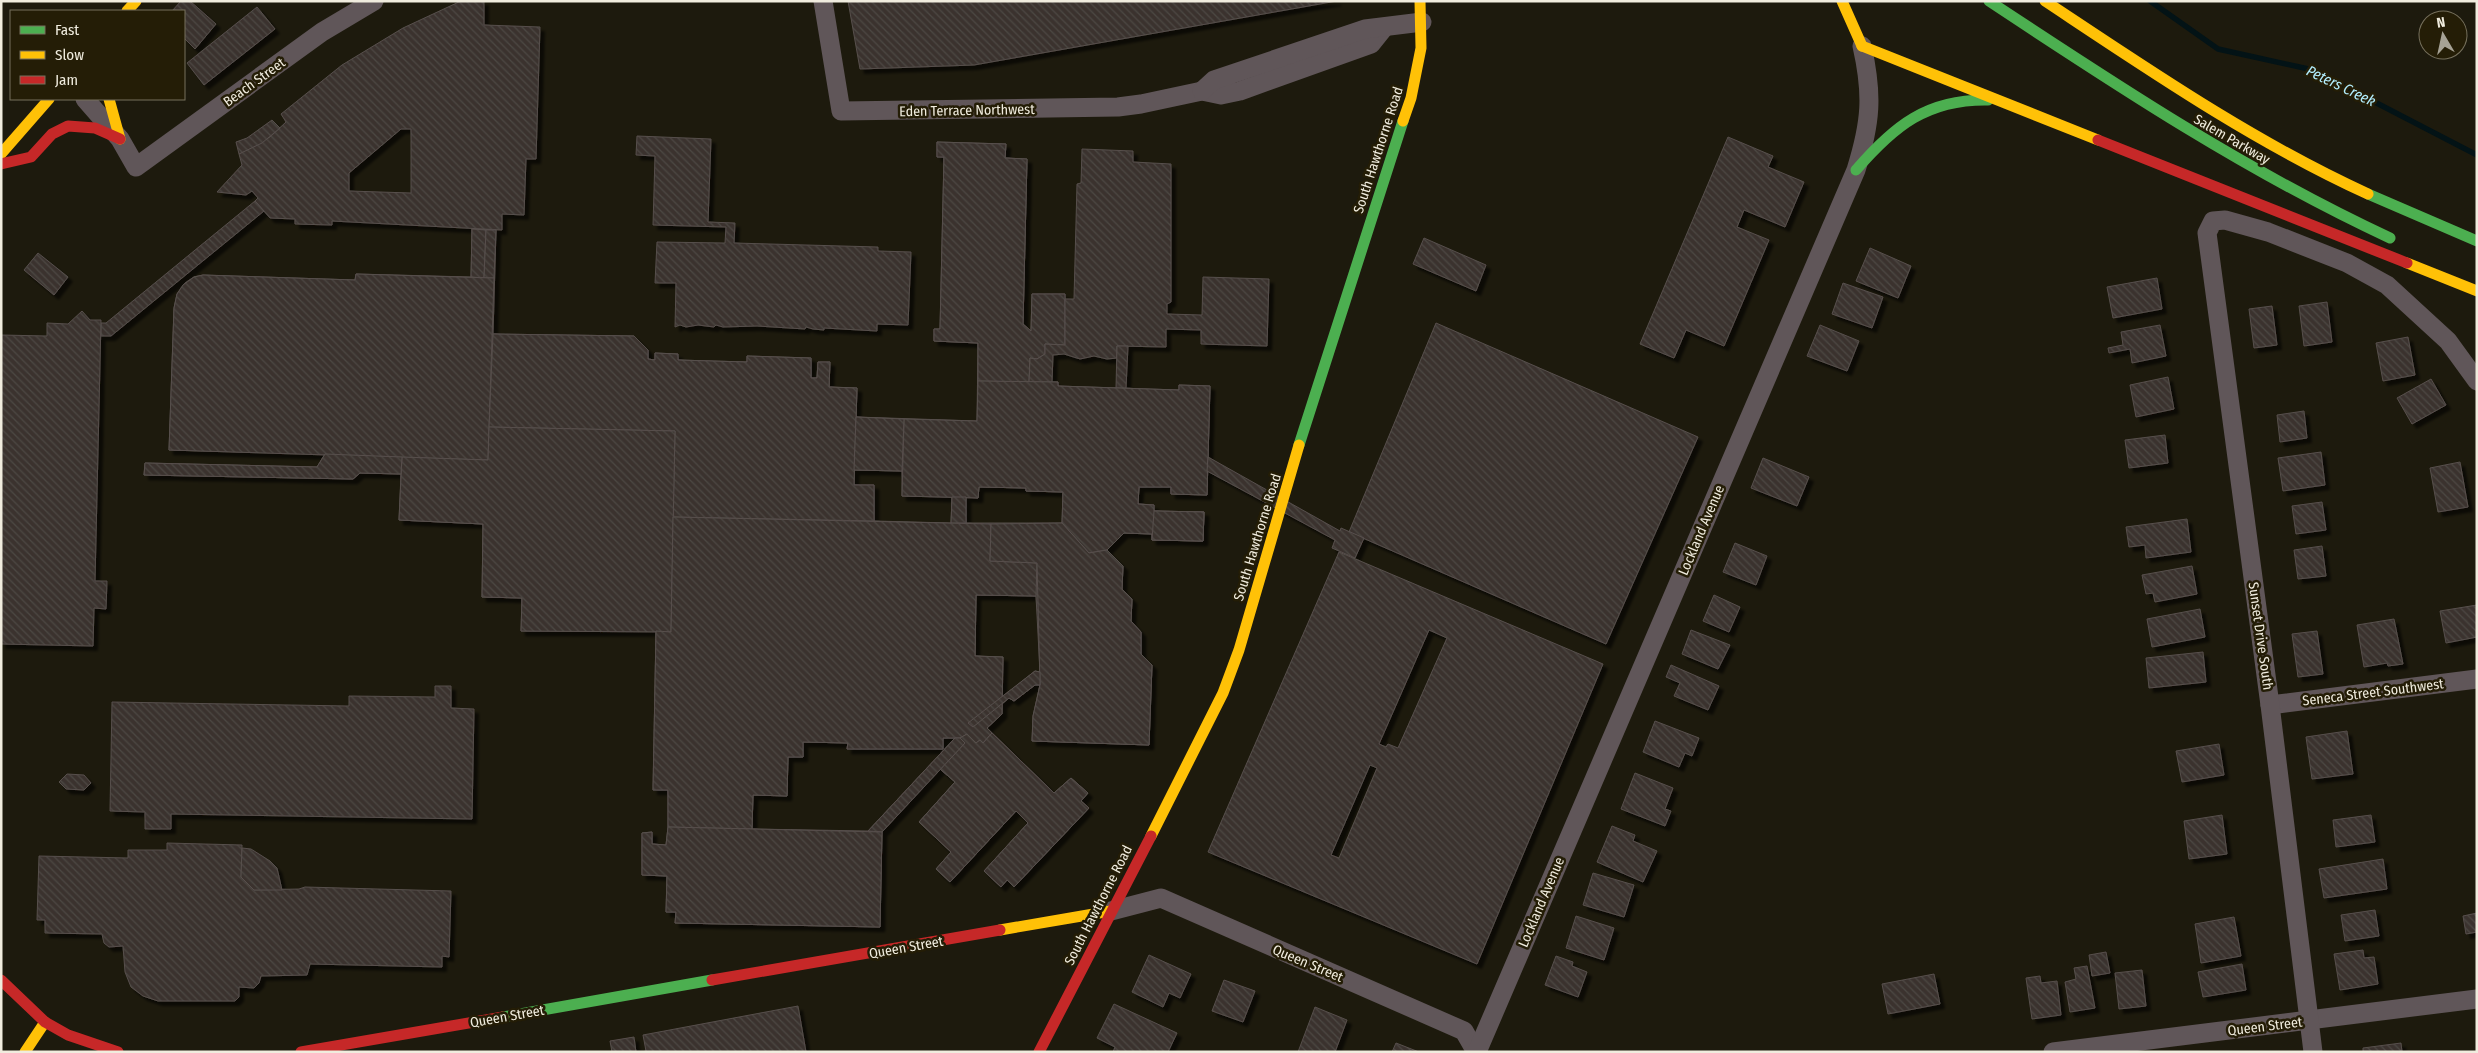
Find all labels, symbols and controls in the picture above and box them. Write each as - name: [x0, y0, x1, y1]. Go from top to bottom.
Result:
- legend: [10, 10, 185, 100]
- north arrow: [2418, 10, 2468, 60]
- text: N: [2436, 14, 2447, 32]
- text: Fast: [55, 21, 79, 39]
- text: Slow: [55, 46, 84, 64]
- street label: Beach Street: [220, 54, 289, 111]
- water label: Peters Creek: [2304, 62, 2379, 111]
- text: Jam: [55, 71, 78, 89]
- street label: South Hawthorne Road: [1350, 85, 1407, 216]
- street label: Eden Terrace Northwest: [899, 101, 1035, 120]
- street label: Salem Parkway: [2191, 111, 2273, 168]
- street label: South Hawthorne Road: [1230, 471, 1285, 603]
- street label: Lockland Avenue: [1675, 482, 1728, 578]
- street label: Sunset Drive South: [2245, 581, 2277, 691]
- street label: Seneca Street Southwest: [2301, 675, 2445, 710]
- street label: South Hawthorne Road: [1061, 842, 1136, 968]
- street label: Lockland Avenue: [1515, 854, 1568, 950]
- street label: Queen Street: [868, 933, 945, 962]
- street label: Queen Street: [1270, 941, 1346, 986]
- street label: Queen Street: [469, 1002, 546, 1031]
- street label: Queen Street: [2227, 1013, 2304, 1040]

